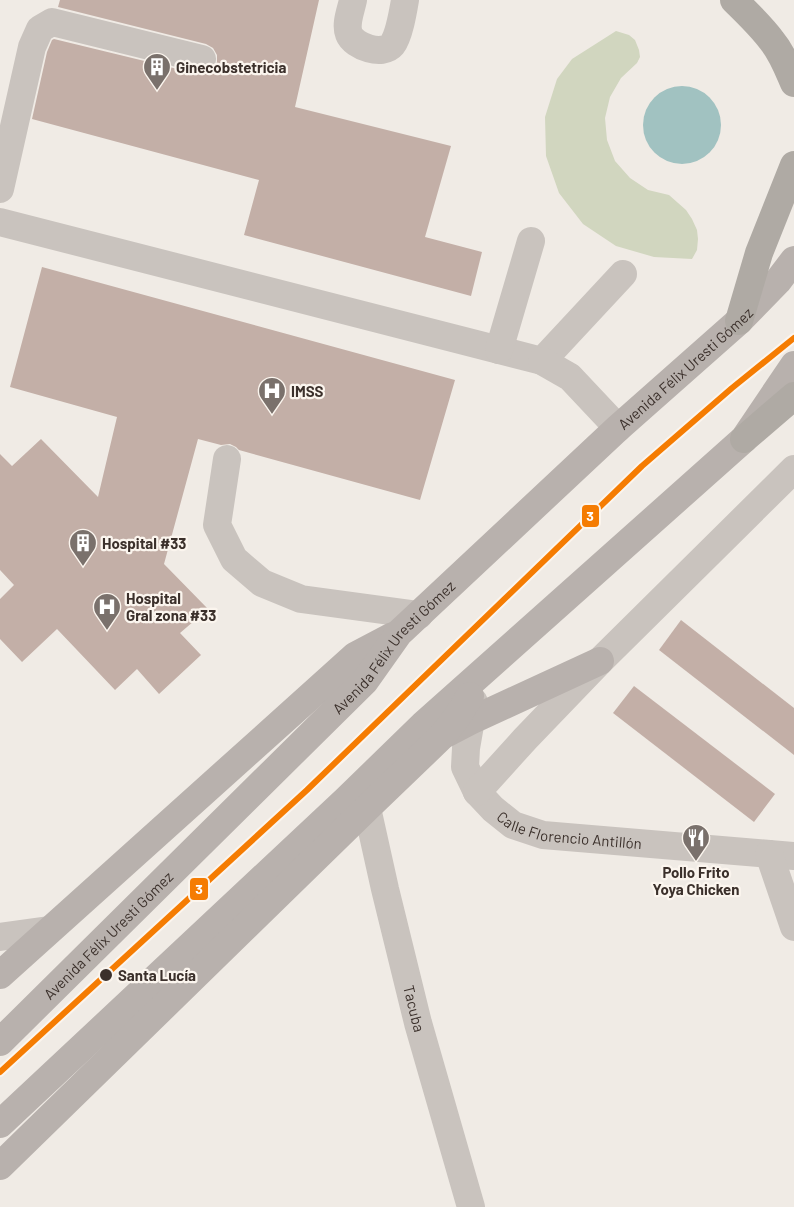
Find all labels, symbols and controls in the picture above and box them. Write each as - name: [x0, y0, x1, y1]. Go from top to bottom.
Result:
- building icon: Ginecobstetricia: [142, 52, 172, 91]
- place label: Ginecobstetricia: [176, 58, 286, 76]
- street label: Avenida Félix Uresti Gómez: [614, 303, 757, 433]
- hospital icon: IMSS: [257, 376, 287, 415]
- place label: IMSS: [291, 382, 324, 400]
- line badge: 3: [581, 504, 600, 528]
- text: 3: [586, 507, 594, 524]
- building icon: Hospital #33: [68, 528, 98, 567]
- place label: Hospital #33: [102, 534, 186, 552]
- street label: Avenida Félix Uresti Gómez: [328, 576, 459, 717]
- place label: Hospital Gral zona #33: [126, 589, 216, 624]
- hospital icon: Hospital Gral zona #33: [92, 592, 122, 631]
- street label: Calle Florencio Antillón: [494, 807, 643, 852]
- restaurant icon: Pollo Frito Yoya Chicken: [681, 823, 711, 862]
- place label: Pollo Frito Yoya Chicken: [653, 863, 740, 898]
- street label: Avenida Félix Uresti Gómez: [40, 867, 177, 1003]
- line badge: 3: [189, 877, 209, 901]
- text: 3: [195, 880, 203, 897]
- place label: Santa Lucía: [118, 966, 196, 984]
- marker: Santa Lucía: [98, 967, 114, 983]
- street label: Tacuba: [400, 983, 429, 1034]

